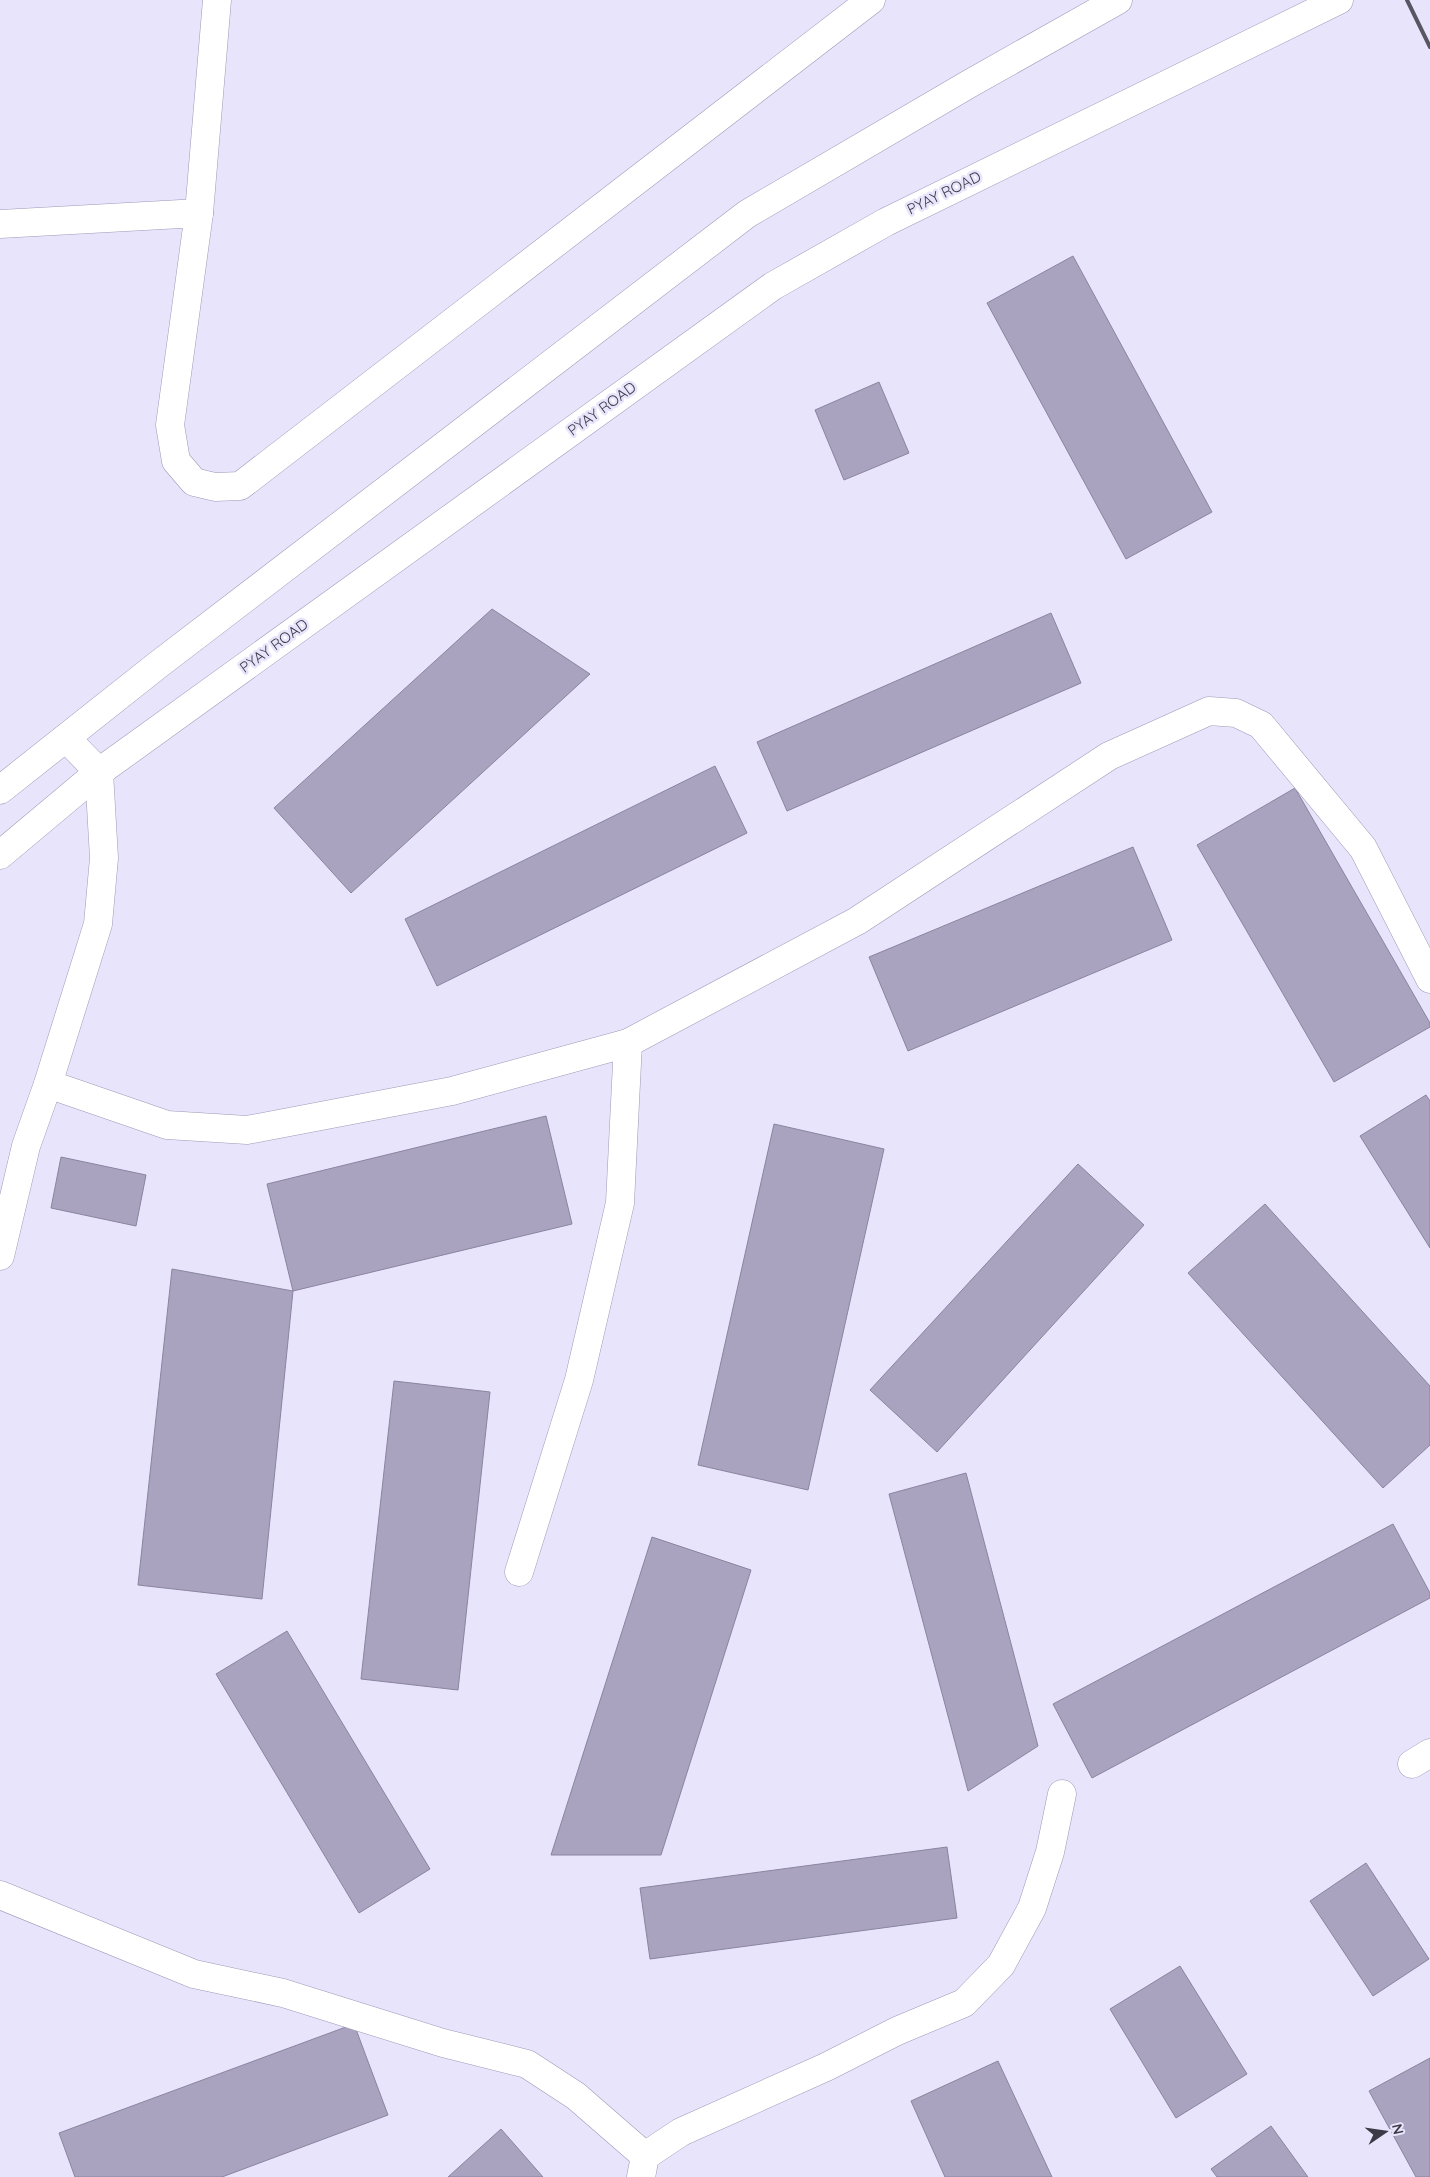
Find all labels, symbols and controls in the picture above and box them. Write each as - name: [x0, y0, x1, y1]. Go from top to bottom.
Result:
- street label: PYAY ROAD: [904, 166, 984, 219]
- street label: PYAY ROAD: [564, 377, 640, 440]
- street label: PYAY ROAD: [236, 614, 312, 677]
- north arrow: [1360, 2107, 1410, 2157]
- text: N: [1388, 2122, 1408, 2136]

